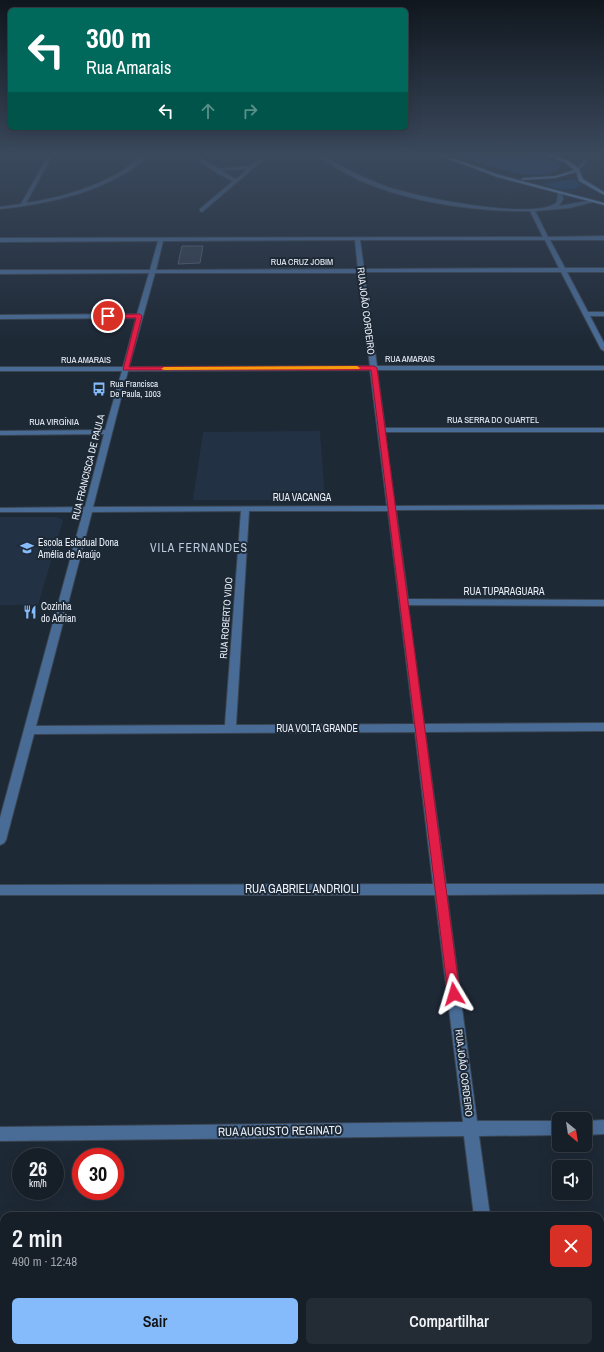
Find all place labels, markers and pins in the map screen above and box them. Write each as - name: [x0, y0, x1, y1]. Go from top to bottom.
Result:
- pin: [91, 299, 125, 333]
- place label: Rua Francisca De Paula, 1003: [110, 378, 161, 400]
- bus stop icon: Rua Francisca De Paula, 1003: [91, 381, 107, 397]
- place label: Escola Estadual Dona Amélia de Araújo: [37, 536, 119, 561]
- school or university icon: Escola Estadual Dona Amélia de Araújo: [19, 540, 35, 556]
- place label: Cozinha do Adrian: [41, 600, 76, 625]
- restaurant icon: Cozinha do Adrian: [22, 604, 38, 620]

